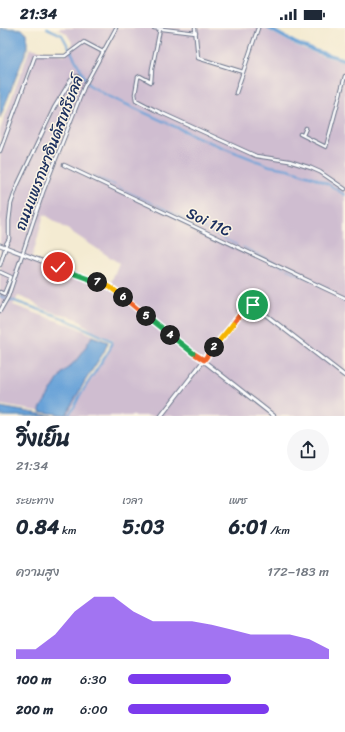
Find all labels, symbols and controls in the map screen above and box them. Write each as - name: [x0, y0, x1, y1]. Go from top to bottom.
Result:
- text: 21:34: [20, 1, 57, 27]
- street label: ถนนแพรกษาอินดัสเทรียลล์: [7, 69, 92, 234]
- street label: Soi 11C: [182, 200, 237, 244]
- pin: [41, 250, 75, 284]
- icon: check: [47, 256, 69, 278]
- pin: 7: [87, 272, 107, 292]
- text: 7: [94, 272, 100, 291]
- pin: 6: [113, 287, 133, 307]
- text: 6: [120, 287, 126, 306]
- pin: [236, 288, 270, 322]
- icon: arrive: [242, 294, 264, 316]
- pin: 5: [136, 306, 156, 326]
- text: 5: [143, 306, 149, 325]
- pin: 4: [160, 325, 180, 345]
- text: 4: [167, 325, 173, 344]
- pin: 2: [204, 337, 224, 357]
- text: 2: [211, 337, 217, 356]
- text: วิ่งเย็น: [16, 419, 70, 458]
- button: share: [287, 429, 329, 471]
- text: 21:34: [16, 454, 48, 477]
- text: ระยะทาง: [16, 491, 54, 510]
- text: เวลา: [122, 491, 143, 510]
- text: เพซ: [229, 491, 247, 510]
- text: 0.84: [16, 510, 59, 545]
- text: 5:03: [122, 510, 164, 545]
- text: 6:01: [229, 510, 267, 545]
- text: km: [59, 521, 76, 540]
- text: /km: [267, 521, 290, 540]
- text: ความสูง: [16, 560, 59, 583]
- text: 172–183 m: [267, 560, 329, 583]
- text: 100 m: [16, 668, 51, 691]
- text: 6:30: [80, 668, 107, 691]
- text: 200 m: [16, 698, 53, 721]
- text: 6:00: [80, 698, 108, 721]

